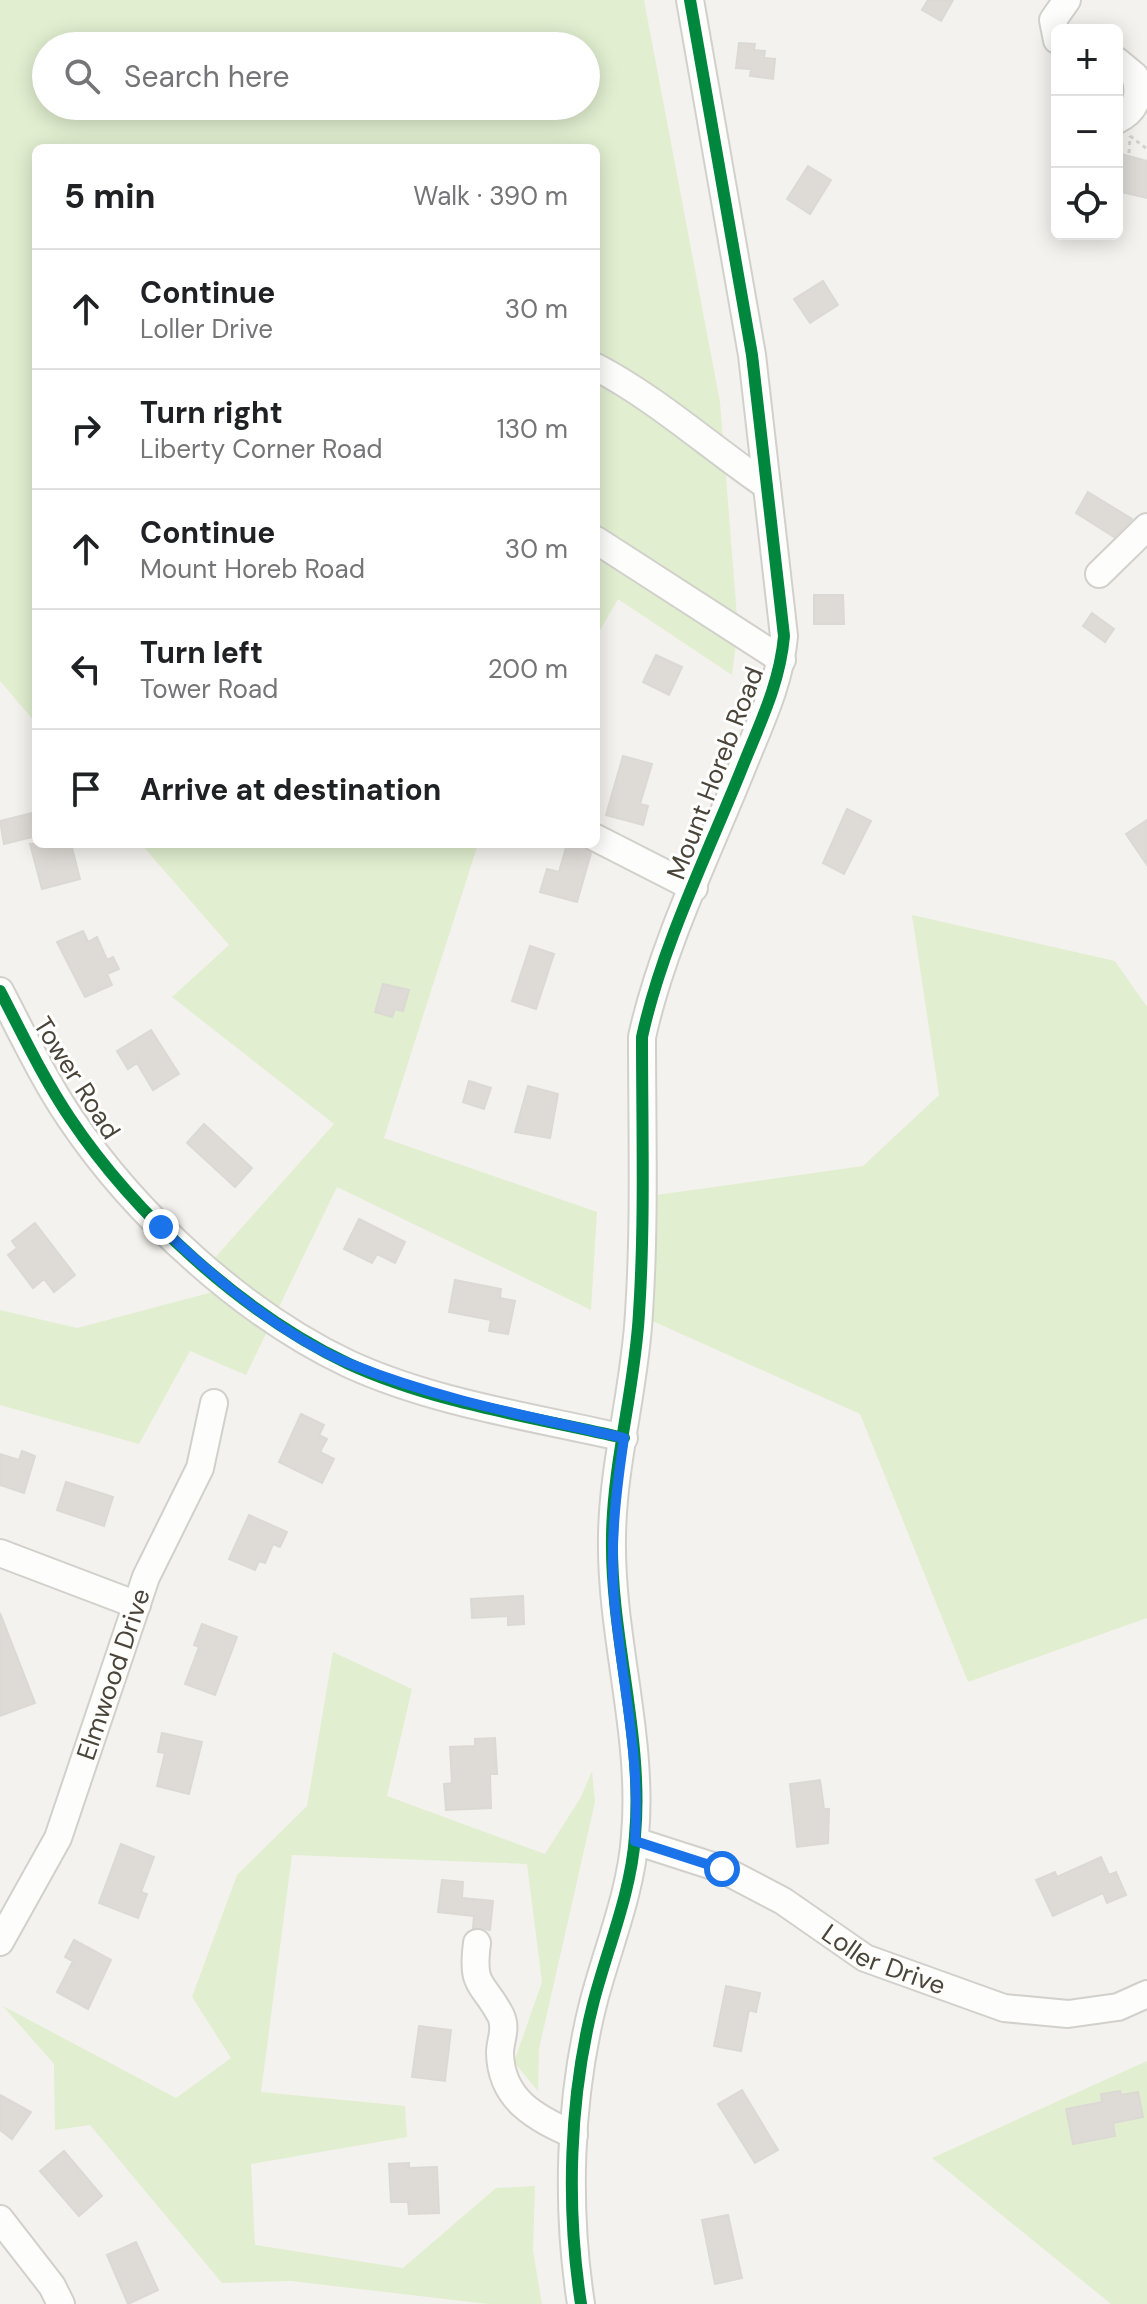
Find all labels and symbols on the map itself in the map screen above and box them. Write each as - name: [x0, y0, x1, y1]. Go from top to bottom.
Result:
- street label: Mount Horeb Road: [659, 662, 771, 884]
- street label: Tower Road: [26, 1010, 128, 1146]
- route end: [143, 1209, 179, 1245]
- street label: Elmwood Drive: [69, 1584, 158, 1764]
- route start: [704, 1851, 740, 1887]
- street label: Loller Drive: [815, 1916, 950, 2003]

